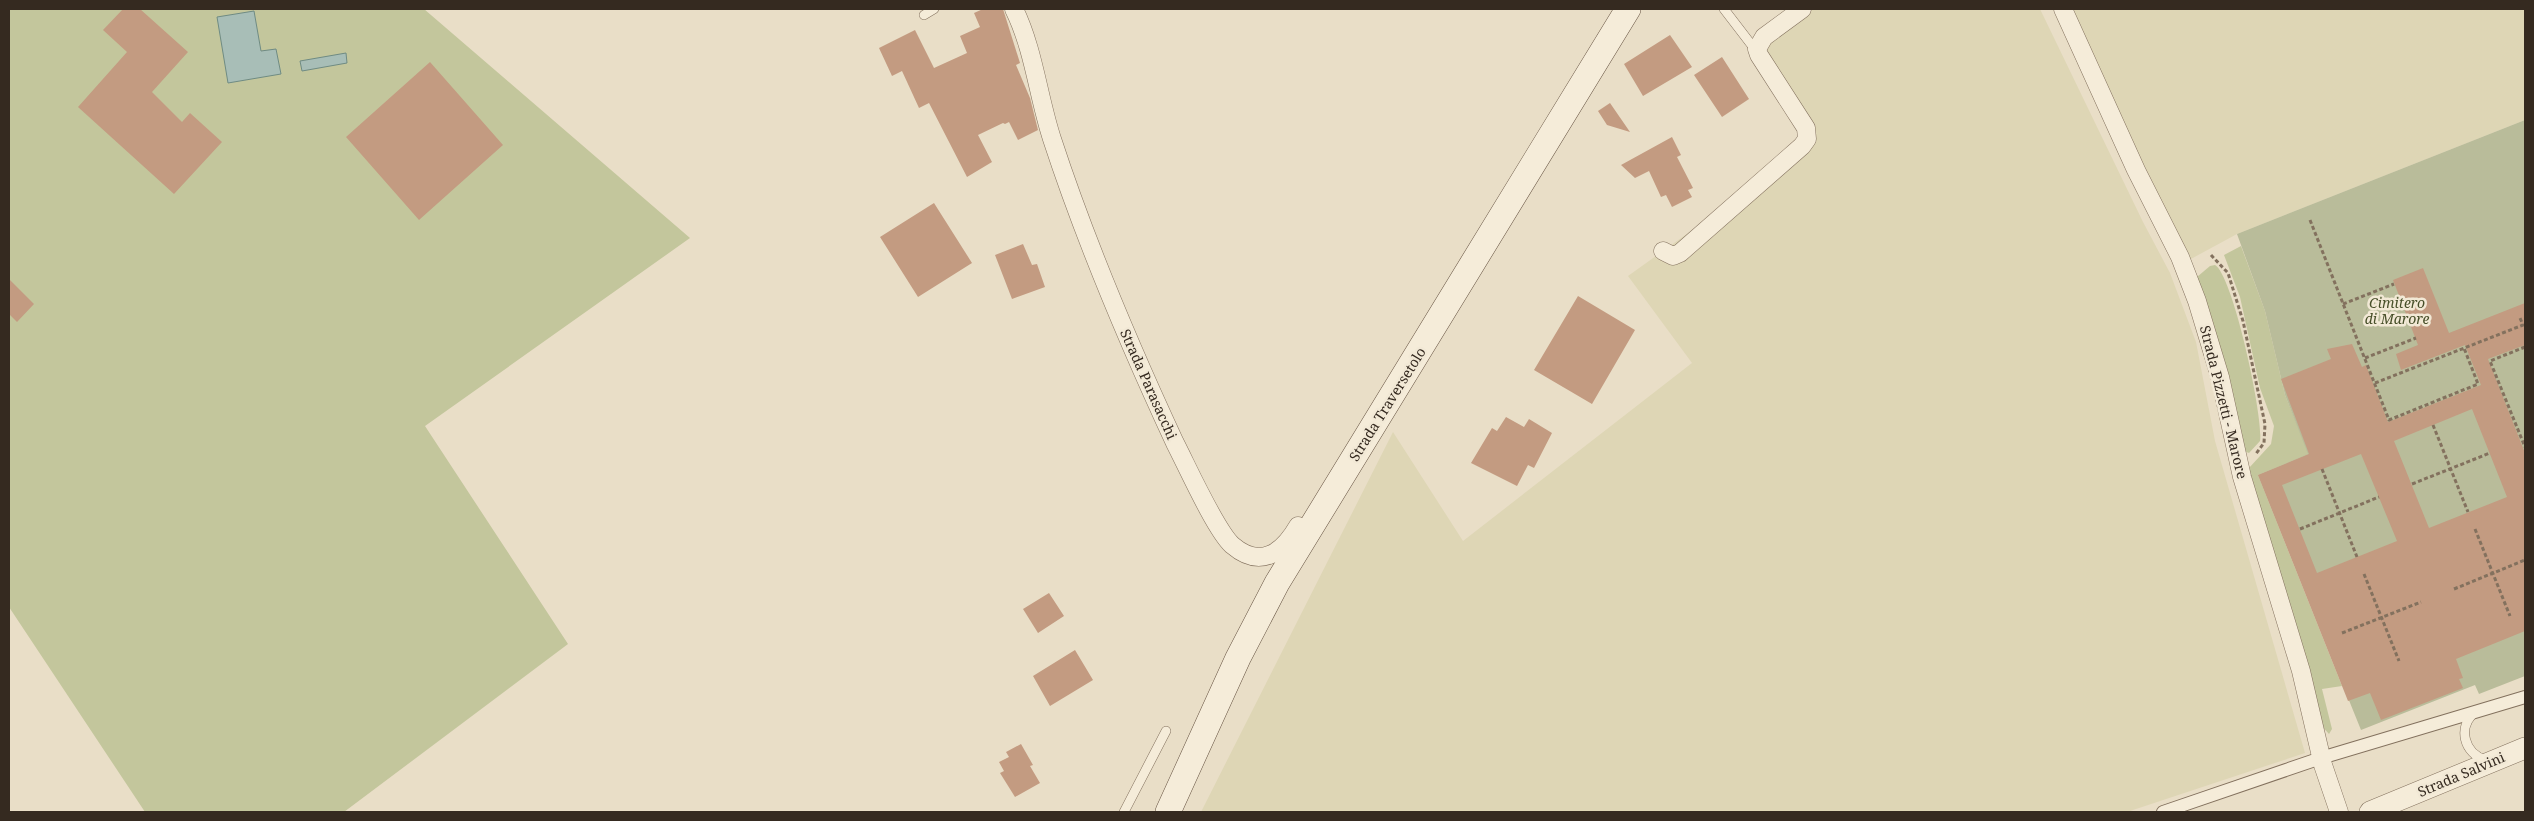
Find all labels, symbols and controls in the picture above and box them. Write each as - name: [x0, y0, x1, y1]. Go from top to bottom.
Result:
- park label: Cimitero di Marore: [2365, 293, 2429, 328]
- street label: Strada Pizzetti - Marore: [2196, 323, 2252, 481]
- street label: Strada Parasacchi: [1116, 326, 1182, 443]
- street label: Strada Traversetolo: [1344, 343, 1430, 465]
- street label: Strada Salvini: [2415, 747, 2508, 801]

